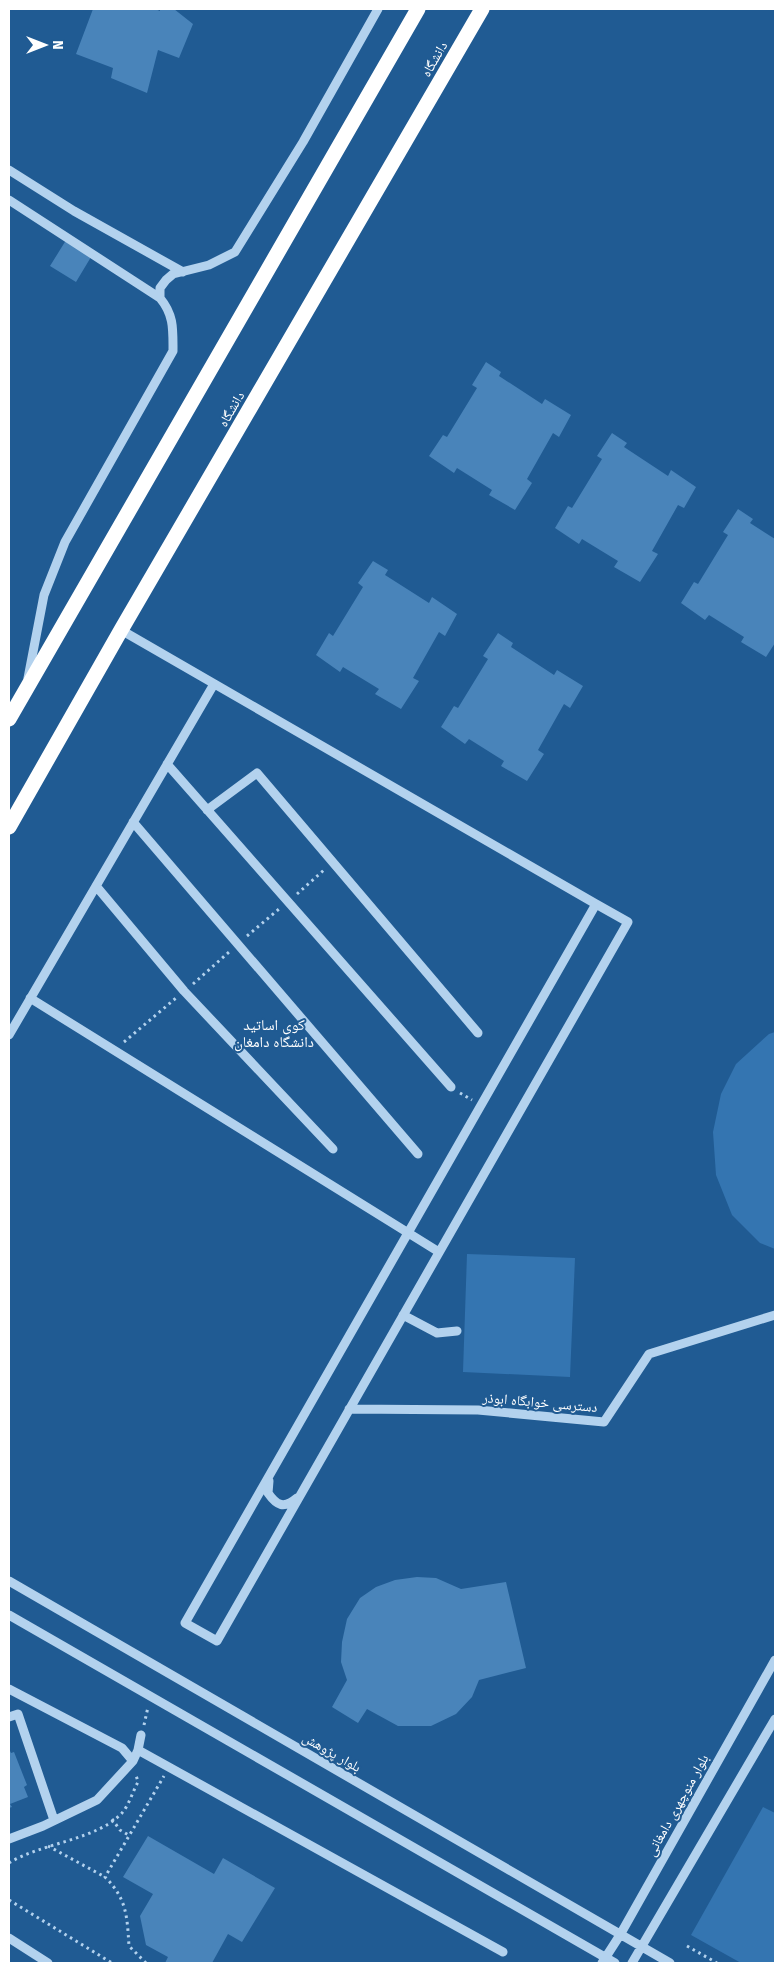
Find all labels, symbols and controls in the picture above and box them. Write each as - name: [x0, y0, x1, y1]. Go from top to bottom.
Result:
- north arrow: [20, 20, 70, 70]
- street label: دانشگاه: [418, 38, 451, 80]
- text: N: [49, 40, 66, 50]
- street label: دانشگاه: [215, 388, 248, 430]
- district label: کوی اساتید دانشگاه دامغان: [234, 1016, 314, 1052]
- street label: دسترسی خوابگاه ابوذر: [481, 1389, 598, 1416]
- street label: بلوار پژوهش: [299, 1729, 364, 1776]
- street label: بلوار منوچهری دامغانی: [642, 1751, 713, 1859]

